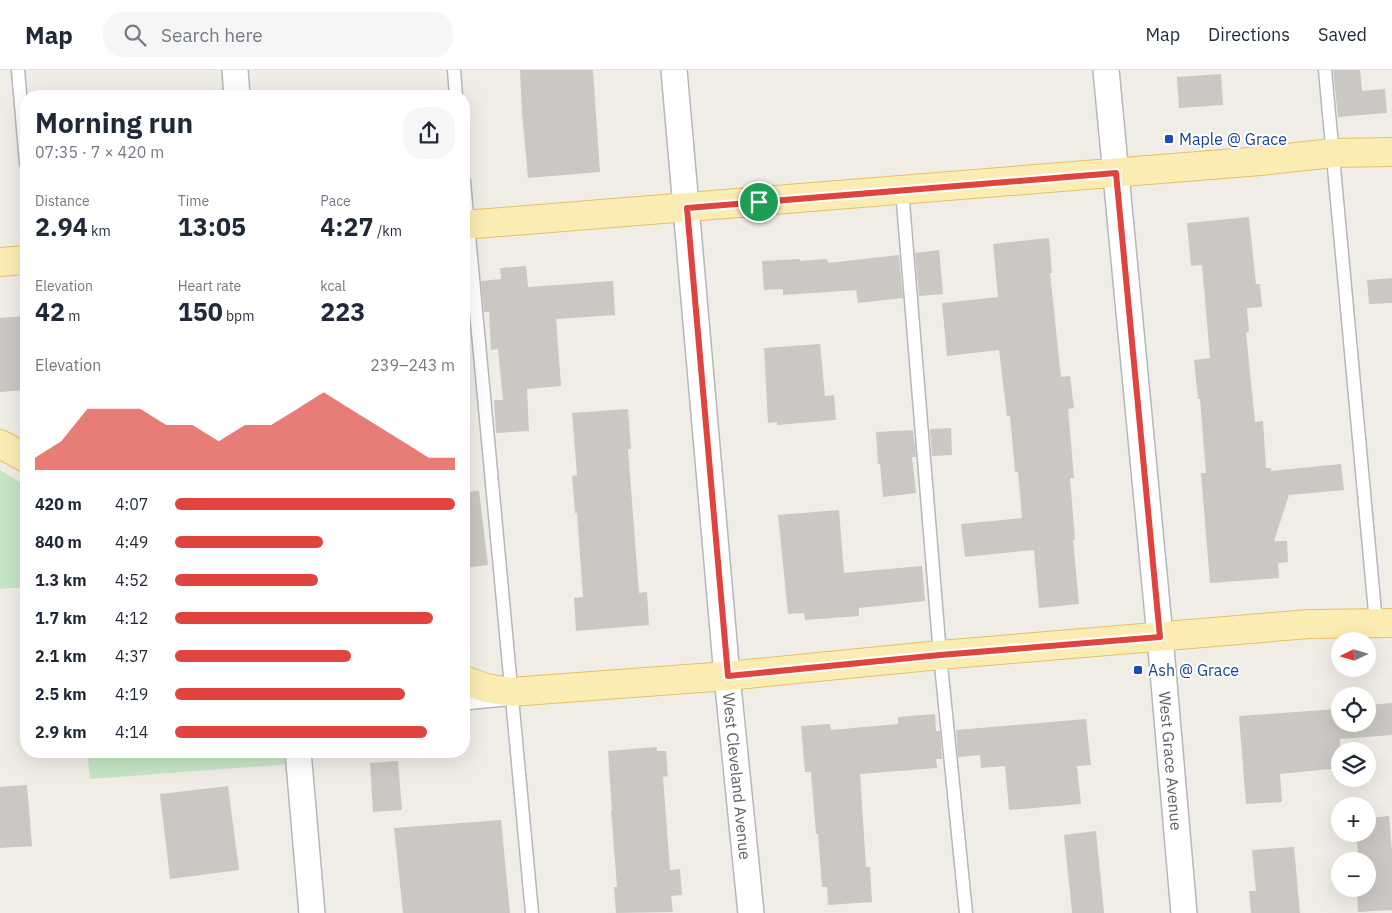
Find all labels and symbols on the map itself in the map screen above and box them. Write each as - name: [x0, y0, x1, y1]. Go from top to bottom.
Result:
- place label: Maple @ Grace: [1179, 129, 1287, 149]
- marker: Maple @ Grace: [1163, 133, 1175, 145]
- pin: [738, 181, 780, 223]
- north arrow: [1331, 632, 1376, 678]
- place label: Ash @ Grace: [1148, 660, 1239, 680]
- marker: Ash @ Grace: [1132, 664, 1144, 676]
- street label: West Grace Avenue: [1155, 691, 1187, 831]
- street label: West Cleveland Avenue: [719, 692, 756, 861]

